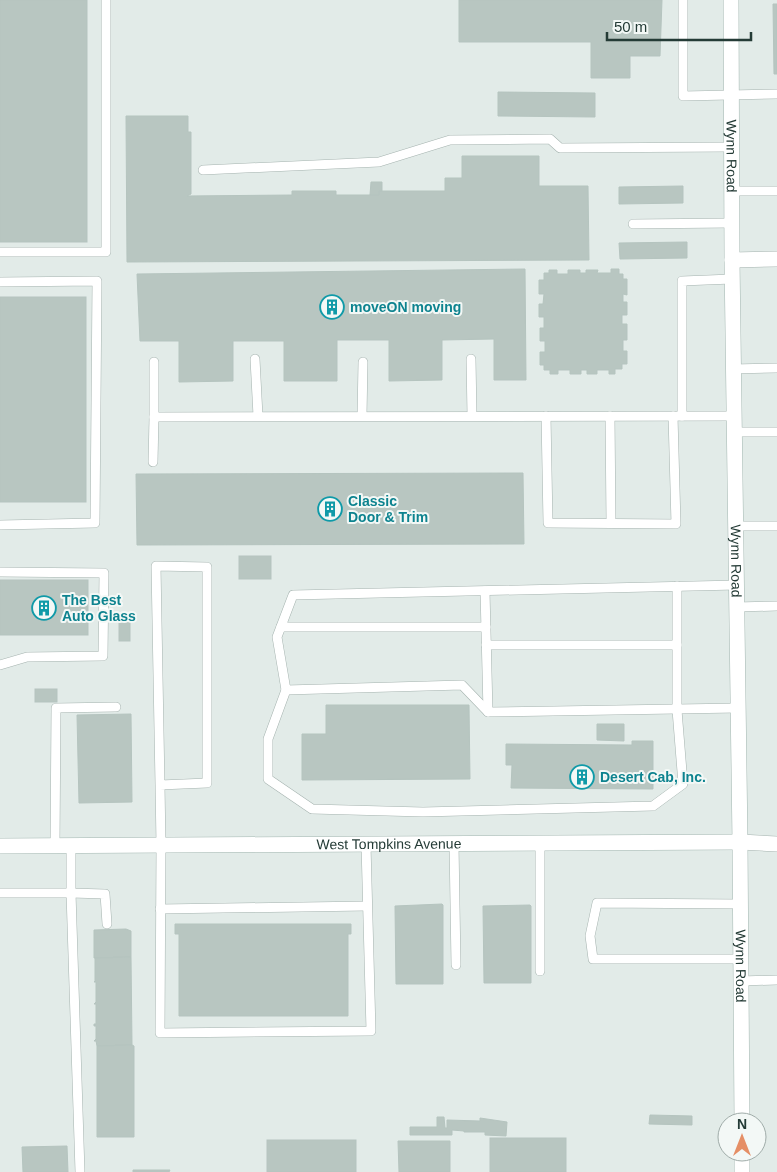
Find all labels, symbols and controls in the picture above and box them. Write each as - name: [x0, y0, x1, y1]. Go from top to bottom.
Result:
- scale bar: [607, 10, 751, 42]
- text: 50 m: [614, 18, 647, 35]
- street label: Wynn Road: [723, 119, 740, 193]
- building icon: moveON moving: [319, 294, 345, 320]
- place label: moveON moving: [350, 299, 461, 315]
- place label: Classic Door & Trim: [348, 493, 428, 525]
- building icon: Classic Door & Trim: [317, 496, 343, 522]
- street label: Wynn Road: [728, 524, 745, 598]
- place label: The Best Auto Glass: [62, 592, 136, 624]
- building icon: The Best Auto Glass: [31, 595, 57, 621]
- building icon: Desert Cab, Inc.: [569, 764, 595, 790]
- place label: Desert Cab, Inc.: [600, 769, 706, 785]
- street label: West Tompkins Avenue: [317, 836, 462, 852]
- street label: Wynn Road: [733, 929, 749, 1003]
- north arrow: [717, 1112, 767, 1162]
- text: N: [737, 1116, 747, 1132]

